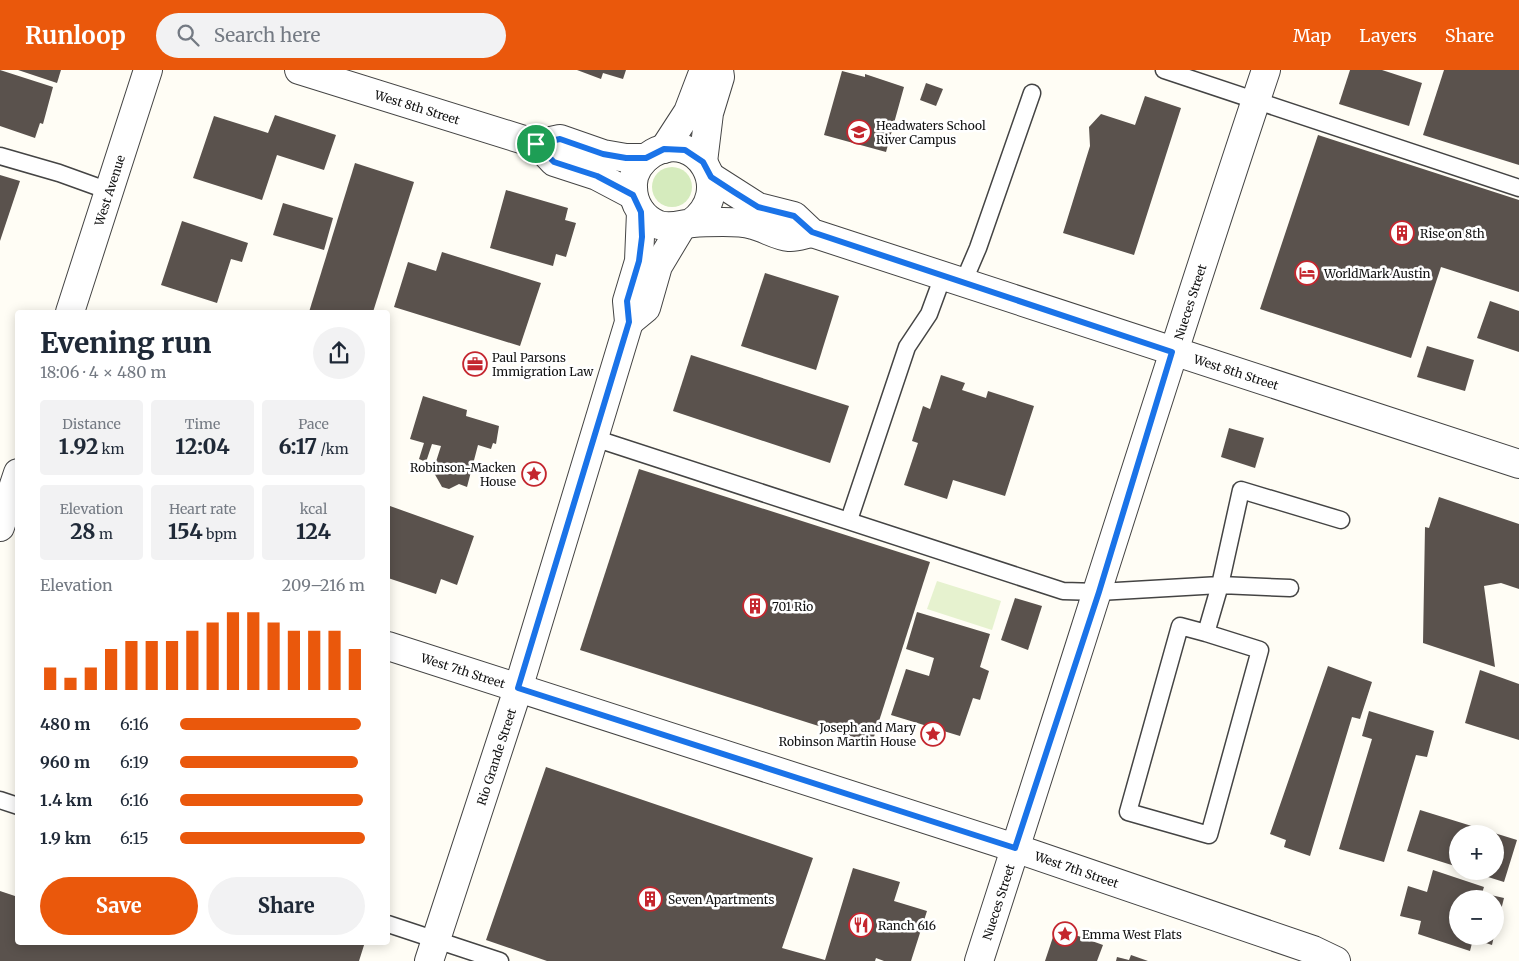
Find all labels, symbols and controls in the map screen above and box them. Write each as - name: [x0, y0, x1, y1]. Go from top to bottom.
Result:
- search box: [156, 13, 506, 58]
- text: Runloop: [25, 20, 126, 51]
- icon: search: [174, 21, 202, 49]
- text: Search here: [214, 23, 320, 47]
- text: Map: [1293, 24, 1331, 47]
- text: Layers: [1359, 24, 1417, 47]
- text: Share: [1445, 24, 1494, 47]
- street label: West 8th Street: [372, 86, 462, 127]
- place label: Headwaters School River Campus: [876, 118, 986, 147]
- school or university icon: Headwaters School River Campus: [846, 119, 872, 145]
- pin: [515, 123, 557, 165]
- icon: arrive: [522, 130, 550, 158]
- street label: West Avenue: [91, 153, 128, 228]
- building icon: Rise on 8th: [1389, 220, 1415, 246]
- place label: Rise on 8th: [1420, 226, 1485, 241]
- hotel icon: WorldMark Austin: [1294, 260, 1320, 286]
- street label: Nueces Street: [1171, 262, 1209, 342]
- place label: WorldMark Austin: [1323, 266, 1431, 281]
- text: Evening run: [40, 325, 211, 361]
- button: share: [313, 327, 365, 379]
- place label: Paul Parsons Immigration Law: [492, 350, 594, 379]
- street label: West 8th Street: [1191, 350, 1281, 393]
- office icon: Paul Parsons Immigration Law: [462, 351, 488, 377]
- text: 18:06 · 4 × 480 m: [40, 362, 166, 382]
- text: Distance: [62, 415, 121, 433]
- text: Time: [185, 415, 220, 433]
- text: Pace: [298, 415, 329, 433]
- text: 1.92: [59, 433, 98, 460]
- text: 12:04: [175, 433, 230, 460]
- text: 6:17: [278, 433, 317, 460]
- text: km: [98, 440, 124, 458]
- text: /km: [317, 440, 349, 458]
- place label: Robinson-Macken House: [410, 460, 516, 489]
- place icon: Robinson-Macken House: [521, 461, 547, 487]
- text: Elevation: [60, 500, 123, 518]
- text: Heart rate: [169, 500, 236, 518]
- text: kcal: [300, 500, 327, 518]
- text: 28: [70, 518, 96, 545]
- text: 154: [168, 518, 203, 545]
- text: 124: [296, 518, 331, 545]
- text: m: [96, 525, 113, 543]
- text: bpm: [203, 525, 237, 543]
- text: Elevation: [40, 575, 113, 595]
- text: 209–216 m: [282, 575, 365, 595]
- building icon: 701 Rio: [742, 593, 768, 619]
- place label: 701 Rio: [772, 599, 813, 614]
- street label: West 7th Street: [418, 649, 508, 691]
- street label: Rio Grande Street: [473, 706, 519, 807]
- text: 480 m: [40, 714, 90, 734]
- text: 6:16: [120, 714, 149, 734]
- place label: Joseph and Mary Robinson Martin House: [779, 720, 916, 749]
- place icon: Joseph and Mary Robinson Martin House: [920, 721, 946, 747]
- text: 960 m: [40, 752, 90, 772]
- text: 6:19: [120, 752, 149, 772]
- text: 1.4 km: [40, 790, 92, 810]
- text: 6:16: [120, 790, 149, 810]
- map controls: [1449, 825, 1504, 945]
- button: +: [1449, 825, 1504, 880]
- text: 1.9 km: [40, 828, 91, 848]
- text: 6:15: [120, 828, 149, 848]
- street label: West 7th Street: [1032, 848, 1121, 891]
- street label: Nueces Street: [979, 862, 1017, 942]
- button: Save: [40, 877, 198, 935]
- button: Share: [208, 877, 365, 935]
- building icon: Seven Apartments: [637, 886, 663, 912]
- button: −: [1449, 890, 1504, 945]
- place label: Seven Apartments: [668, 892, 775, 907]
- restaurant icon: Ranch 616: [848, 912, 874, 938]
- place label: Ranch 616: [878, 918, 936, 933]
- place icon: Emma West Flats: [1052, 921, 1078, 947]
- place label: Emma West Flats: [1082, 927, 1182, 942]

